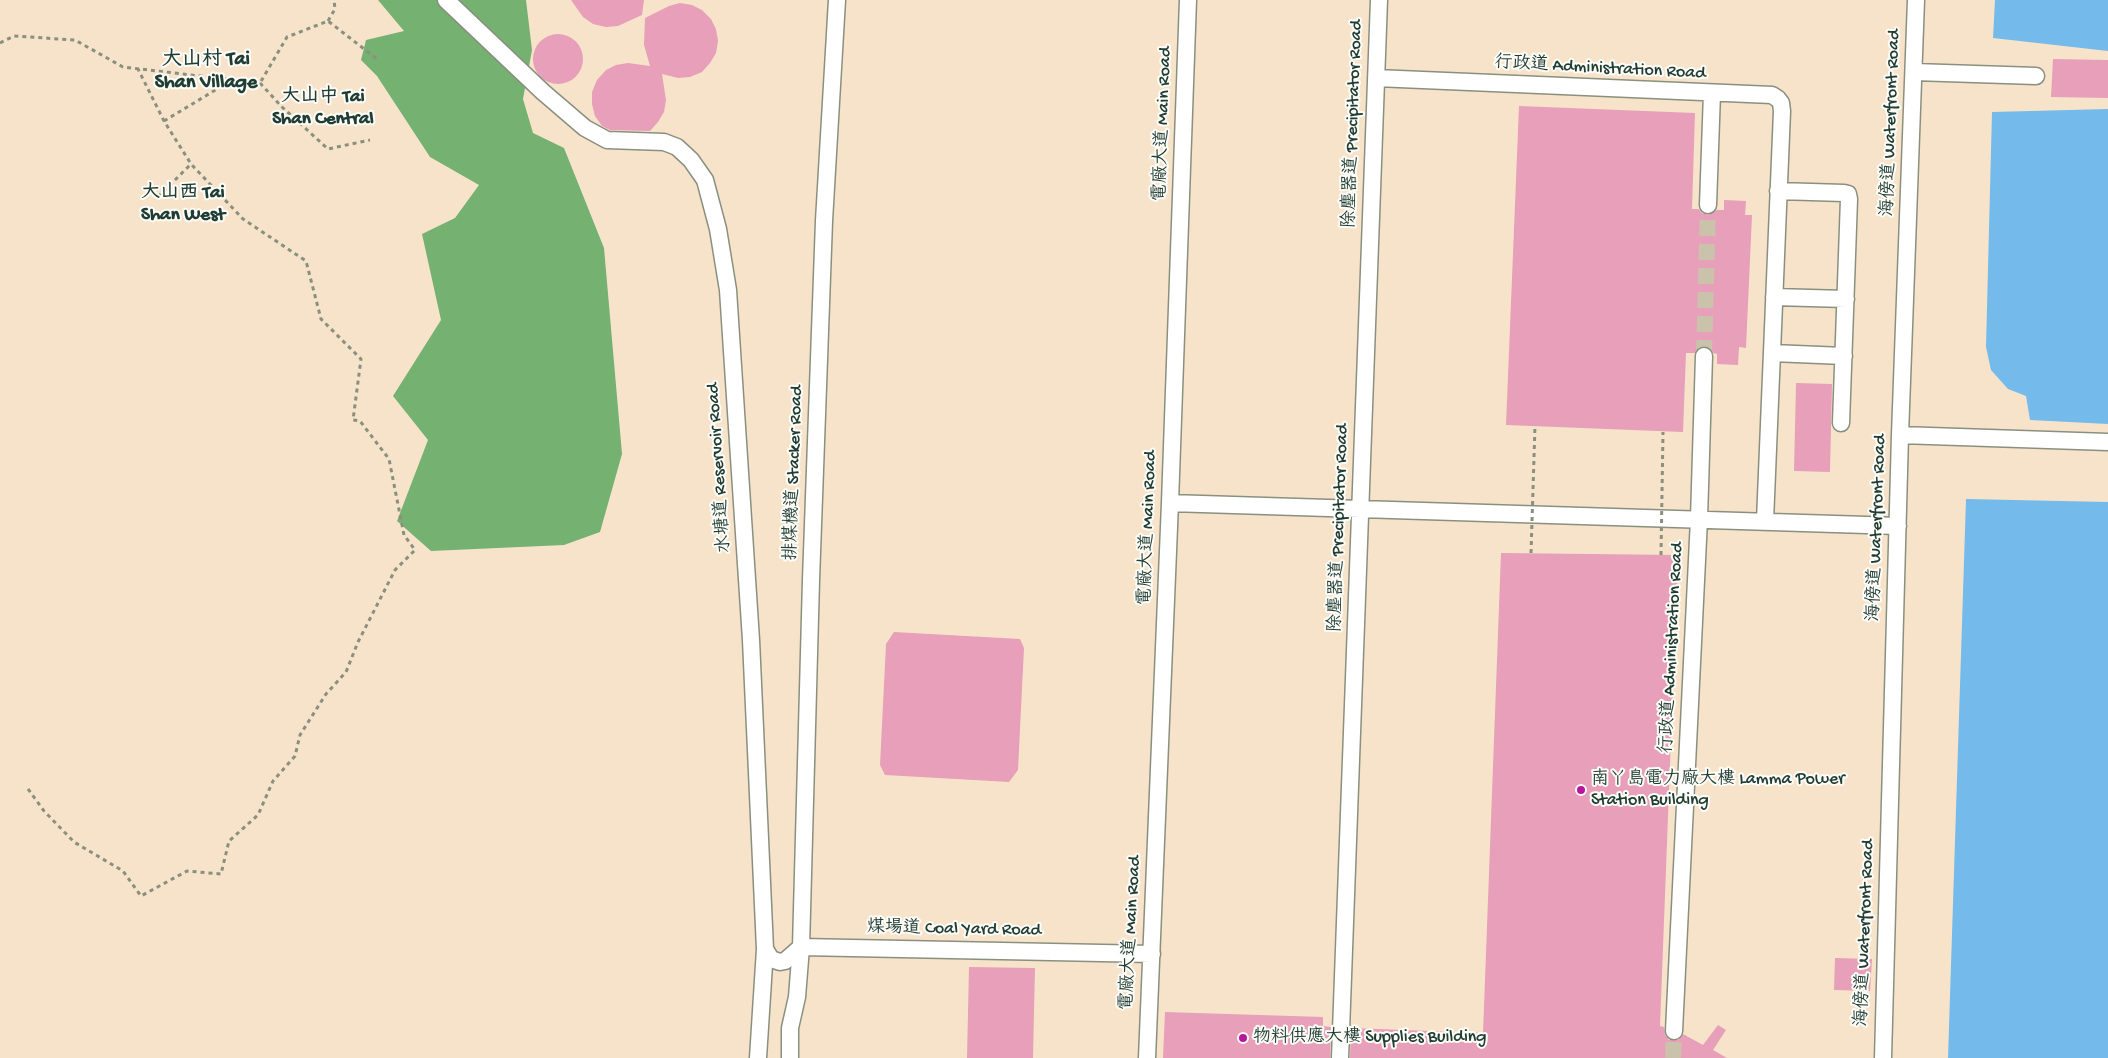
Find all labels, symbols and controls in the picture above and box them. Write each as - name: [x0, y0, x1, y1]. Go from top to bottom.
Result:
- street label: 除塵器道 Precipitator Road: [1340, 19, 1368, 229]
- street label: 海傍道 Waterfront Road: [1878, 29, 1906, 217]
- street label: 電廠大道 Main Road: [1151, 46, 1177, 202]
- district label: 大山村 Tai Shan Village: [155, 49, 257, 96]
- street label: 行政道 Administration Road: [1494, 53, 1706, 85]
- district label: 大山中 Tai Shan Central: [272, 87, 374, 131]
- district label: 大山西 Tai Shan West: [141, 183, 225, 227]
- street label: 水塘道 Reservoir Road: [703, 382, 737, 554]
- street label: 排煤機道 Stacker Road: [781, 385, 809, 561]
- street label: 除塵器道 Precipitator Road: [1326, 423, 1354, 633]
- street label: 海傍道 Waterfront Road: [1864, 434, 1892, 622]
- street label: 電廠大道 Main Road: [1136, 450, 1162, 606]
- street label: 行政道 Administration Road: [1657, 542, 1689, 754]
- place label: 南丫島電力廠大樓 Lamma Power Station Building: [1591, 769, 1845, 812]
- marker: 南丫島電力廠大樓 Lamma Power Station Building: [1575, 784, 1587, 796]
- street label: 海傍道 Waterfront Road: [1852, 839, 1880, 1027]
- street label: 電廠大道 Main Road: [1117, 855, 1147, 1011]
- street label: 煤場道 Coal Yard Road: [867, 918, 1041, 942]
- place label: 物料供應大樓 Supplies Building: [1253, 1027, 1487, 1049]
- marker: 物料供應大樓 Supplies Building: [1237, 1032, 1249, 1044]

